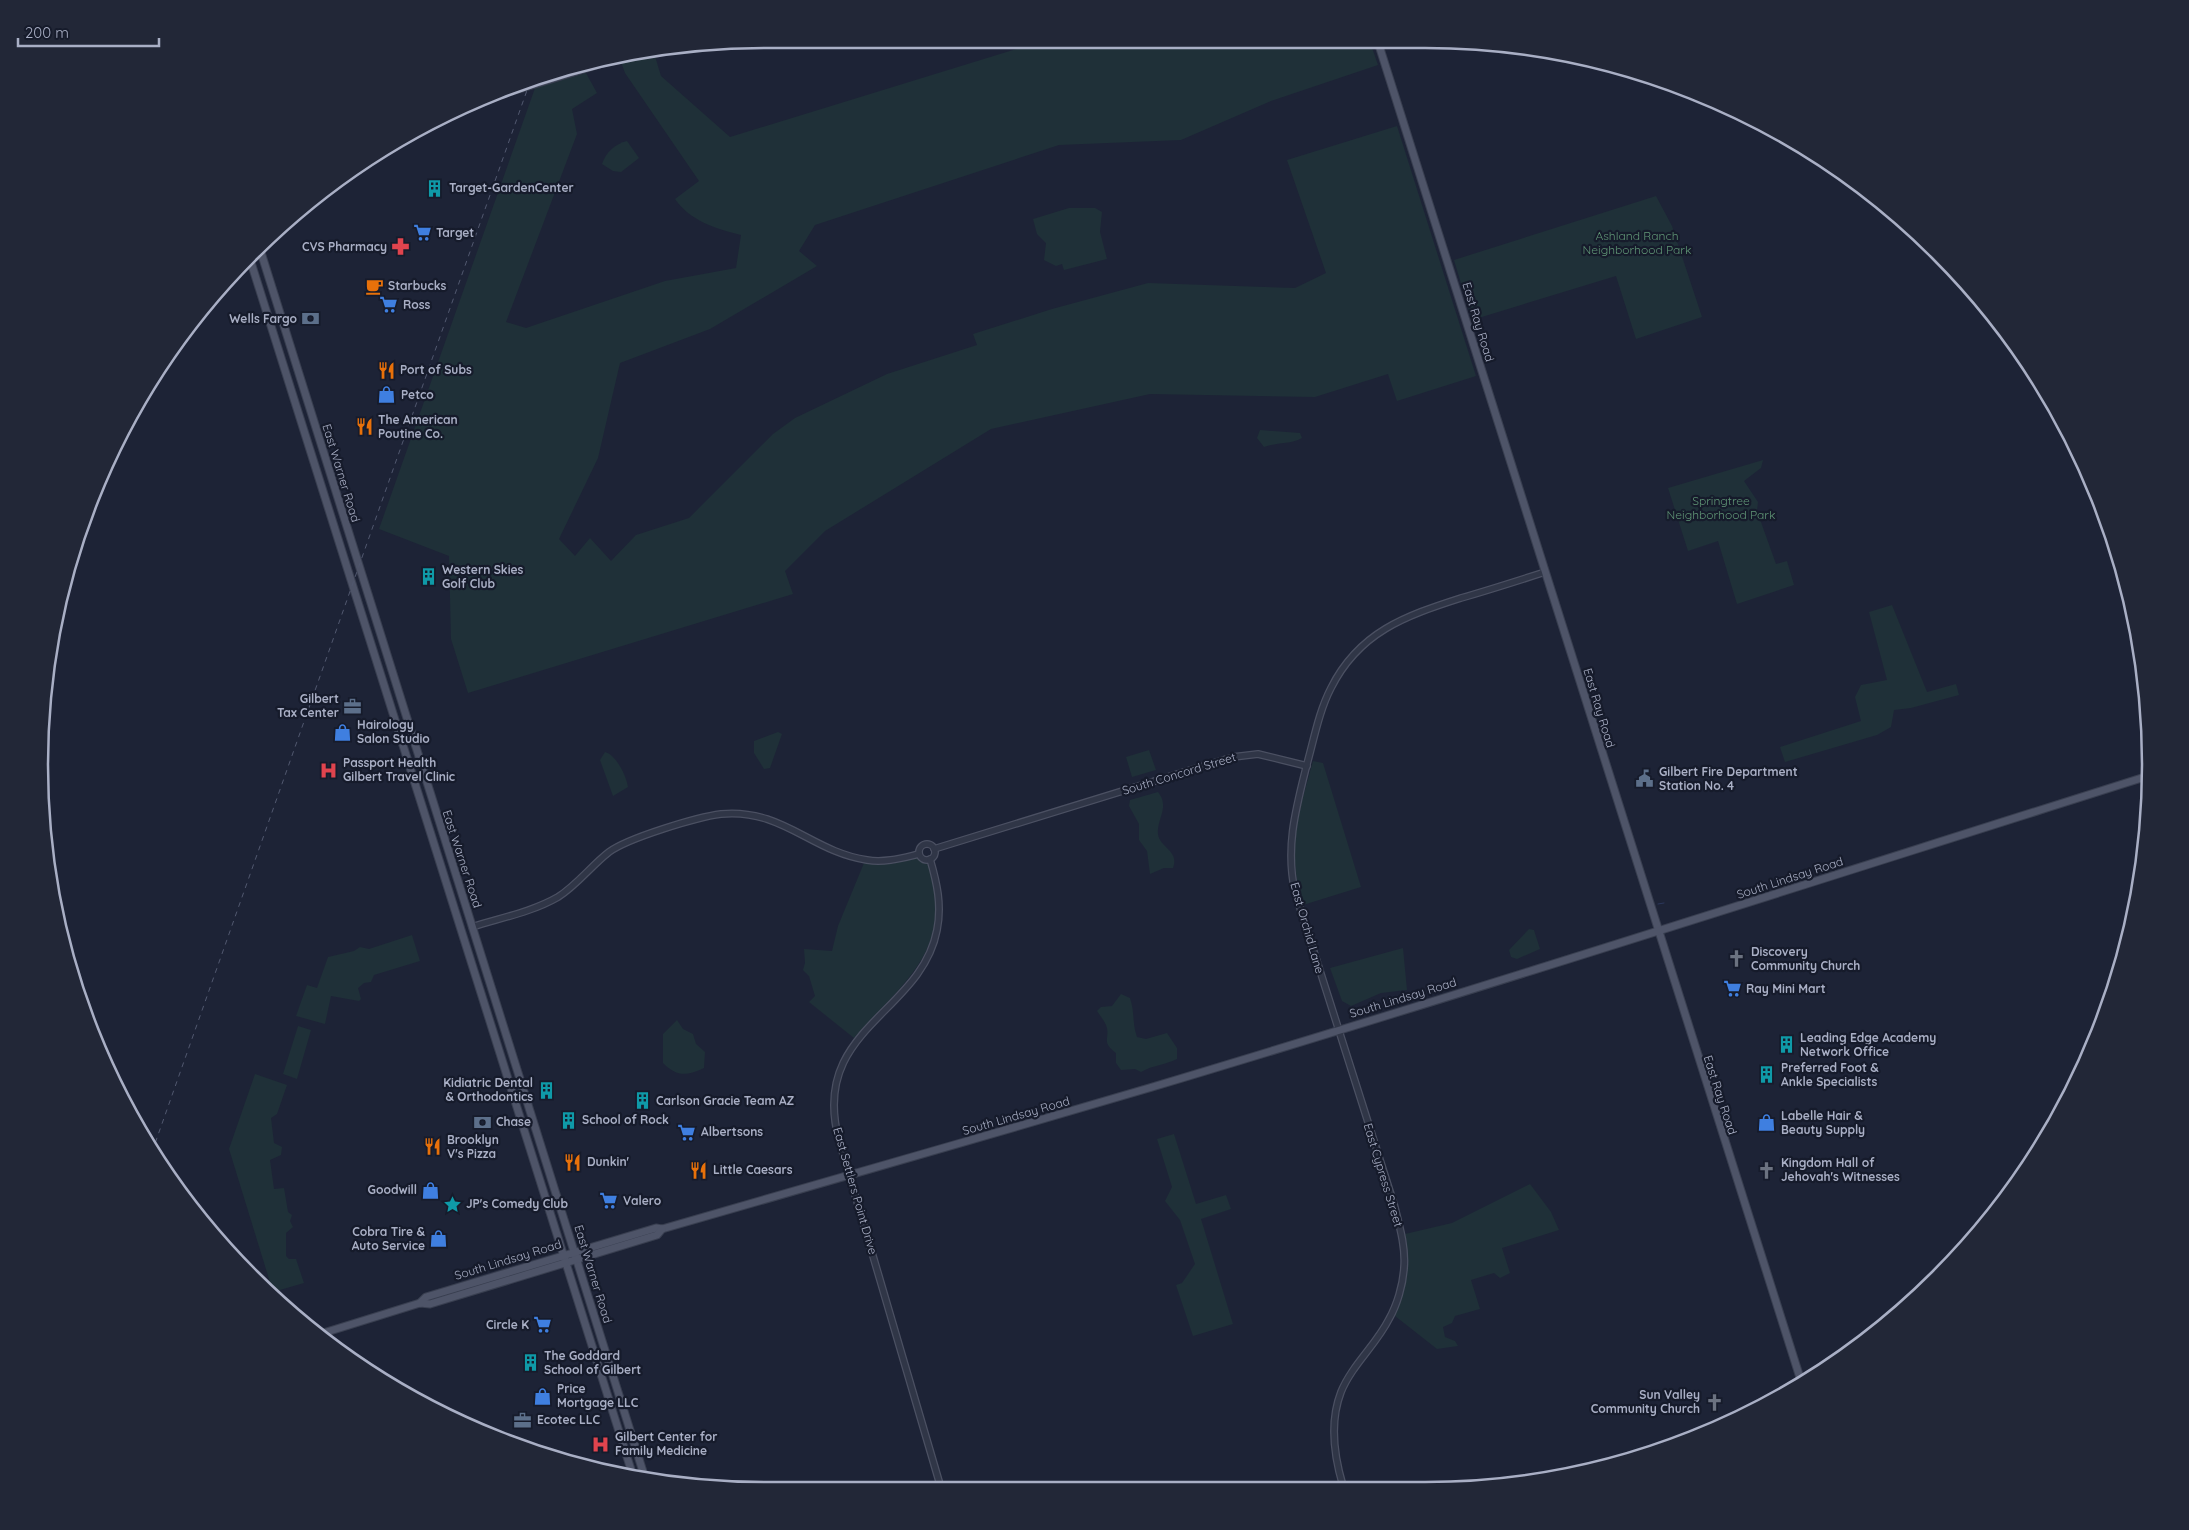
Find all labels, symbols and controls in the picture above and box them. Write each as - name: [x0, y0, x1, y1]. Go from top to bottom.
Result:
- scale bar: [18, 15, 159, 47]
- text: 200 m: [25, 23, 69, 42]
- building icon: Target-GardenCenter: [425, 178, 445, 198]
- place label: Target-GardenCenter: [449, 180, 574, 195]
- supermarket icon: Target: [412, 223, 432, 243]
- place label: Target: [436, 225, 474, 240]
- park label: Ashland Ranch Neighborhood Park: [1583, 228, 1691, 257]
- pharmacy icon: CVS Pharmacy: [391, 237, 411, 257]
- place label: CVS Pharmacy: [302, 239, 387, 254]
- cafe icon: Starbucks: [364, 276, 384, 296]
- place label: Starbucks: [388, 278, 446, 293]
- street label: East Ray Road: [1459, 280, 1498, 363]
- supermarket icon: Ross: [379, 295, 399, 315]
- place label: Ross: [403, 297, 430, 312]
- bank icon: Wells Fargo: [301, 309, 321, 329]
- place label: Wells Fargo: [229, 311, 298, 326]
- restaurant icon: Port of Subs: [376, 360, 396, 380]
- place label: Port of Subs: [400, 362, 472, 377]
- shop icon: Petco: [377, 385, 397, 405]
- place label: Petco: [401, 387, 434, 402]
- place label: The American Poutine Co.: [378, 412, 458, 441]
- restaurant icon: The American Poutine Co.: [354, 417, 374, 437]
- street label: East Warner Road: [319, 422, 364, 524]
- park label: Springtree Neighborhood Park: [1667, 493, 1775, 522]
- place label: Western Skies Golf Club: [442, 562, 524, 591]
- building icon: Western Skies Golf Club: [418, 567, 438, 587]
- street label: East Ray Road: [1580, 666, 1619, 749]
- place label: Gilbert Tax Center: [277, 691, 339, 720]
- office icon: Gilbert Tax Center: [343, 696, 363, 716]
- place label: Hairology Salon Studio: [357, 717, 430, 746]
- shop icon: Hairology Salon Studio: [333, 722, 353, 742]
- street label: South Concord Street: [1120, 749, 1238, 798]
- place label: Passport Health Gilbert Travel Clinic: [343, 755, 455, 784]
- hospital icon: Passport Health Gilbert Travel Clinic: [319, 760, 339, 780]
- place label: Gilbert Fire Department Station No. 4: [1659, 764, 1798, 793]
- public building icon: Gilbert Fire Department Station No. 4: [1635, 769, 1655, 789]
- street label: East Warner Road: [440, 808, 485, 910]
- street label: South Lindsay Road: [1735, 853, 1845, 902]
- street label: East Orchid Lane: [1287, 881, 1328, 975]
- place label: Discovery Community Church: [1751, 944, 1860, 973]
- church icon: Discovery Community Church: [1727, 949, 1747, 969]
- street label: South Lindsay Road: [1348, 974, 1458, 1021]
- supermarket icon: Ray Mini Mart: [1722, 979, 1742, 999]
- place label: Ray Mini Mart: [1746, 981, 1826, 996]
- place label: Leading Edge Academy Network Office: [1800, 1030, 1936, 1059]
- building icon: Leading Edge Academy Network Office: [1776, 1035, 1796, 1055]
- street label: East Ray Road: [1701, 1053, 1740, 1136]
- place label: Preferred Foot & Ankle Specialists: [1781, 1060, 1879, 1089]
- building icon: Preferred Foot & Ankle Specialists: [1757, 1065, 1777, 1085]
- place label: Kidiatric Dental & Orthodontics: [443, 1075, 533, 1104]
- building icon: Kidiatric Dental & Orthodontics: [537, 1080, 557, 1100]
- building icon: Carlson Gracie Team AZ: [632, 1091, 652, 1111]
- place label: Carlson Gracie Team AZ: [656, 1093, 795, 1108]
- street label: South Lindsay Road: [960, 1093, 1071, 1138]
- place label: Labelle Hair & Beauty Supply: [1781, 1108, 1865, 1137]
- building icon: School of Rock: [558, 1110, 578, 1130]
- bank icon: Chase: [472, 1112, 492, 1132]
- place label: School of Rock: [582, 1112, 669, 1127]
- shop icon: Labelle Hair & Beauty Supply: [1757, 1113, 1777, 1133]
- place label: Chase: [496, 1114, 531, 1129]
- street label: East Cypress Street: [1361, 1121, 1406, 1228]
- supermarket icon: Albertsons: [677, 1122, 697, 1142]
- place label: Albertsons: [701, 1124, 763, 1139]
- street label: East Settlers Point Drive: [830, 1126, 881, 1256]
- place label: Brooklyn V's Pizza: [447, 1132, 499, 1161]
- restaurant icon: Brooklyn V's Pizza: [423, 1137, 443, 1157]
- restaurant icon: Dunkin': [563, 1152, 583, 1172]
- place label: Dunkin': [587, 1154, 630, 1169]
- place label: Kingdom Hall of Jehovah's Witnesses: [1781, 1155, 1900, 1184]
- restaurant icon: Little Caesars: [689, 1160, 709, 1180]
- church icon: Kingdom Hall of Jehovah's Witnesses: [1757, 1160, 1777, 1180]
- place label: Little Caesars: [713, 1162, 793, 1177]
- shop icon: Goodwill: [421, 1180, 441, 1200]
- place label: Goodwill: [368, 1182, 417, 1197]
- supermarket icon: Valero: [599, 1191, 619, 1211]
- place label: Valero: [623, 1193, 662, 1208]
- place icon: JP's Comedy Club: [442, 1194, 462, 1214]
- place label: JP's Comedy Club: [466, 1196, 568, 1211]
- street label: East Warner Road: [571, 1223, 616, 1325]
- place label: Cobra Tire & Auto Service: [352, 1224, 425, 1253]
- shop icon: Cobra Tire & Auto Service: [429, 1229, 449, 1249]
- street label: South Lindsay Road: [453, 1236, 563, 1283]
- supermarket icon: Circle K: [533, 1315, 553, 1335]
- place label: Circle K: [486, 1317, 529, 1332]
- place label: The Goddard School of Gilbert: [544, 1348, 641, 1377]
- building icon: The Goddard School of Gilbert: [520, 1353, 540, 1373]
- place label: Price Mortgage LLC: [557, 1381, 639, 1410]
- shop icon: Price Mortgage LLC: [533, 1386, 553, 1406]
- place label: Sun Valley Community Church: [1591, 1387, 1700, 1416]
- church icon: Sun Valley Community Church: [1704, 1392, 1724, 1412]
- office icon: Ecotec LLC: [513, 1410, 533, 1430]
- place label: Ecotec LLC: [537, 1412, 600, 1427]
- place label: Gilbert Center for Family Medicine: [615, 1429, 717, 1458]
- hospital icon: Gilbert Center for Family Medicine: [591, 1434, 611, 1454]

